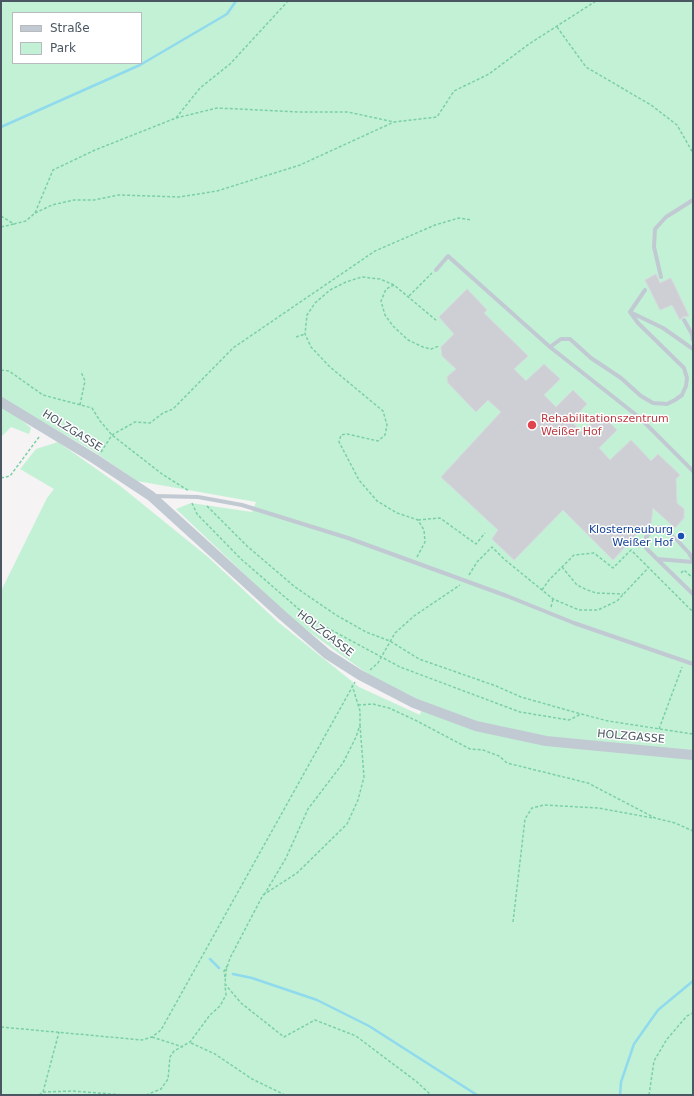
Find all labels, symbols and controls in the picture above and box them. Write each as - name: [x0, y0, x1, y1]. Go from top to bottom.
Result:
- legend: [12, 12, 142, 64]
- text: Straße: [50, 21, 90, 35]
- text: Park: [50, 41, 76, 55]
- street label: HOLZGASSE: [40, 408, 104, 454]
- place label: Rehabilitationszentrum Weißer Hof: [541, 412, 669, 438]
- marker: Rehabilitationszentrum Weißer Hof: [526, 419, 538, 431]
- place label: Klosterneuburg Weißer Hof: [589, 523, 673, 549]
- marker: Klosterneuburg Weißer Hof: [676, 531, 686, 541]
- street label: HOLZGASSE: [294, 608, 356, 660]
- street label: HOLZGASSE: [597, 727, 665, 747]

